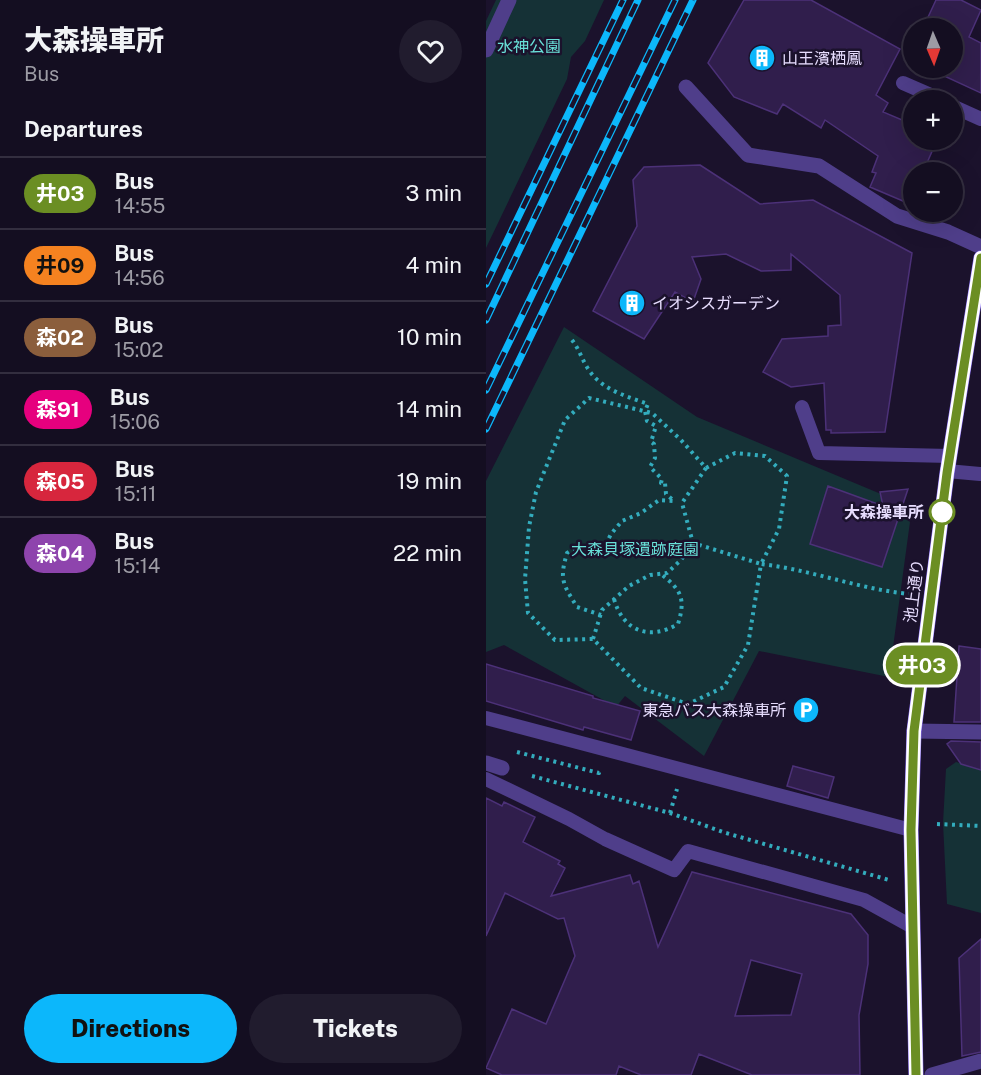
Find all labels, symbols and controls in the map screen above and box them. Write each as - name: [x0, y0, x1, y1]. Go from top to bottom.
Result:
- north arrow: [903, 18, 963, 78]
- map controls: [903, 18, 963, 222]
- button: heart: [399, 20, 462, 83]
- text: 大森操車所: [24, 23, 164, 56]
- park label: 水神公園: [497, 37, 561, 56]
- building icon: 山王濱栖鳳: [747, 43, 777, 73]
- place label: 山王濱栖鳳: [782, 49, 862, 68]
- text: Bus: [24, 62, 59, 86]
- button: +: [903, 90, 963, 150]
- text: Departures: [24, 116, 143, 142]
- button: −: [903, 162, 963, 222]
- text: Bus: [114, 168, 154, 194]
- text: 3 min: [405, 180, 462, 206]
- text: 井03: [36, 181, 84, 206]
- text: 14:55: [114, 194, 165, 218]
- text: Bus: [114, 240, 154, 266]
- text: 4 min: [406, 252, 462, 278]
- text: 井09: [36, 253, 84, 278]
- text: 14:56: [114, 266, 165, 290]
- building icon: イオシスガーデン: [617, 288, 647, 318]
- place label: イオシスガーデン: [652, 294, 780, 313]
- text: Bus: [114, 312, 154, 338]
- text: 10 min: [397, 324, 462, 350]
- text: 森02: [36, 325, 84, 350]
- text: 15:02: [114, 338, 164, 362]
- text: Bus: [110, 384, 150, 410]
- text: 14 min: [397, 396, 462, 422]
- text: 森91: [36, 397, 80, 422]
- text: 15:06: [110, 410, 160, 434]
- text: Bus: [115, 456, 154, 482]
- text: 19 min: [397, 468, 462, 494]
- text: 森05: [36, 469, 85, 494]
- text: 15:11: [115, 482, 156, 506]
- marker: 大森操車所: [929, 499, 955, 525]
- place label: 大森操車所: [844, 503, 924, 522]
- text: Bus: [114, 528, 154, 554]
- text: 22 min: [393, 540, 462, 566]
- park label: 大森貝塚遺跡庭園: [571, 540, 699, 559]
- text: 森04: [36, 541, 84, 566]
- text: 15:14: [114, 554, 160, 578]
- street label: 池上通り: [901, 558, 927, 624]
- line badge: 井03: [888, 646, 956, 684]
- text: 井03: [898, 653, 946, 678]
- parking icon: 東急バス大森操車所: [791, 695, 821, 725]
- place label: 東急バス大森操車所: [642, 701, 786, 720]
- button: Directions: [24, 994, 237, 1063]
- button: Tickets: [249, 994, 462, 1063]

